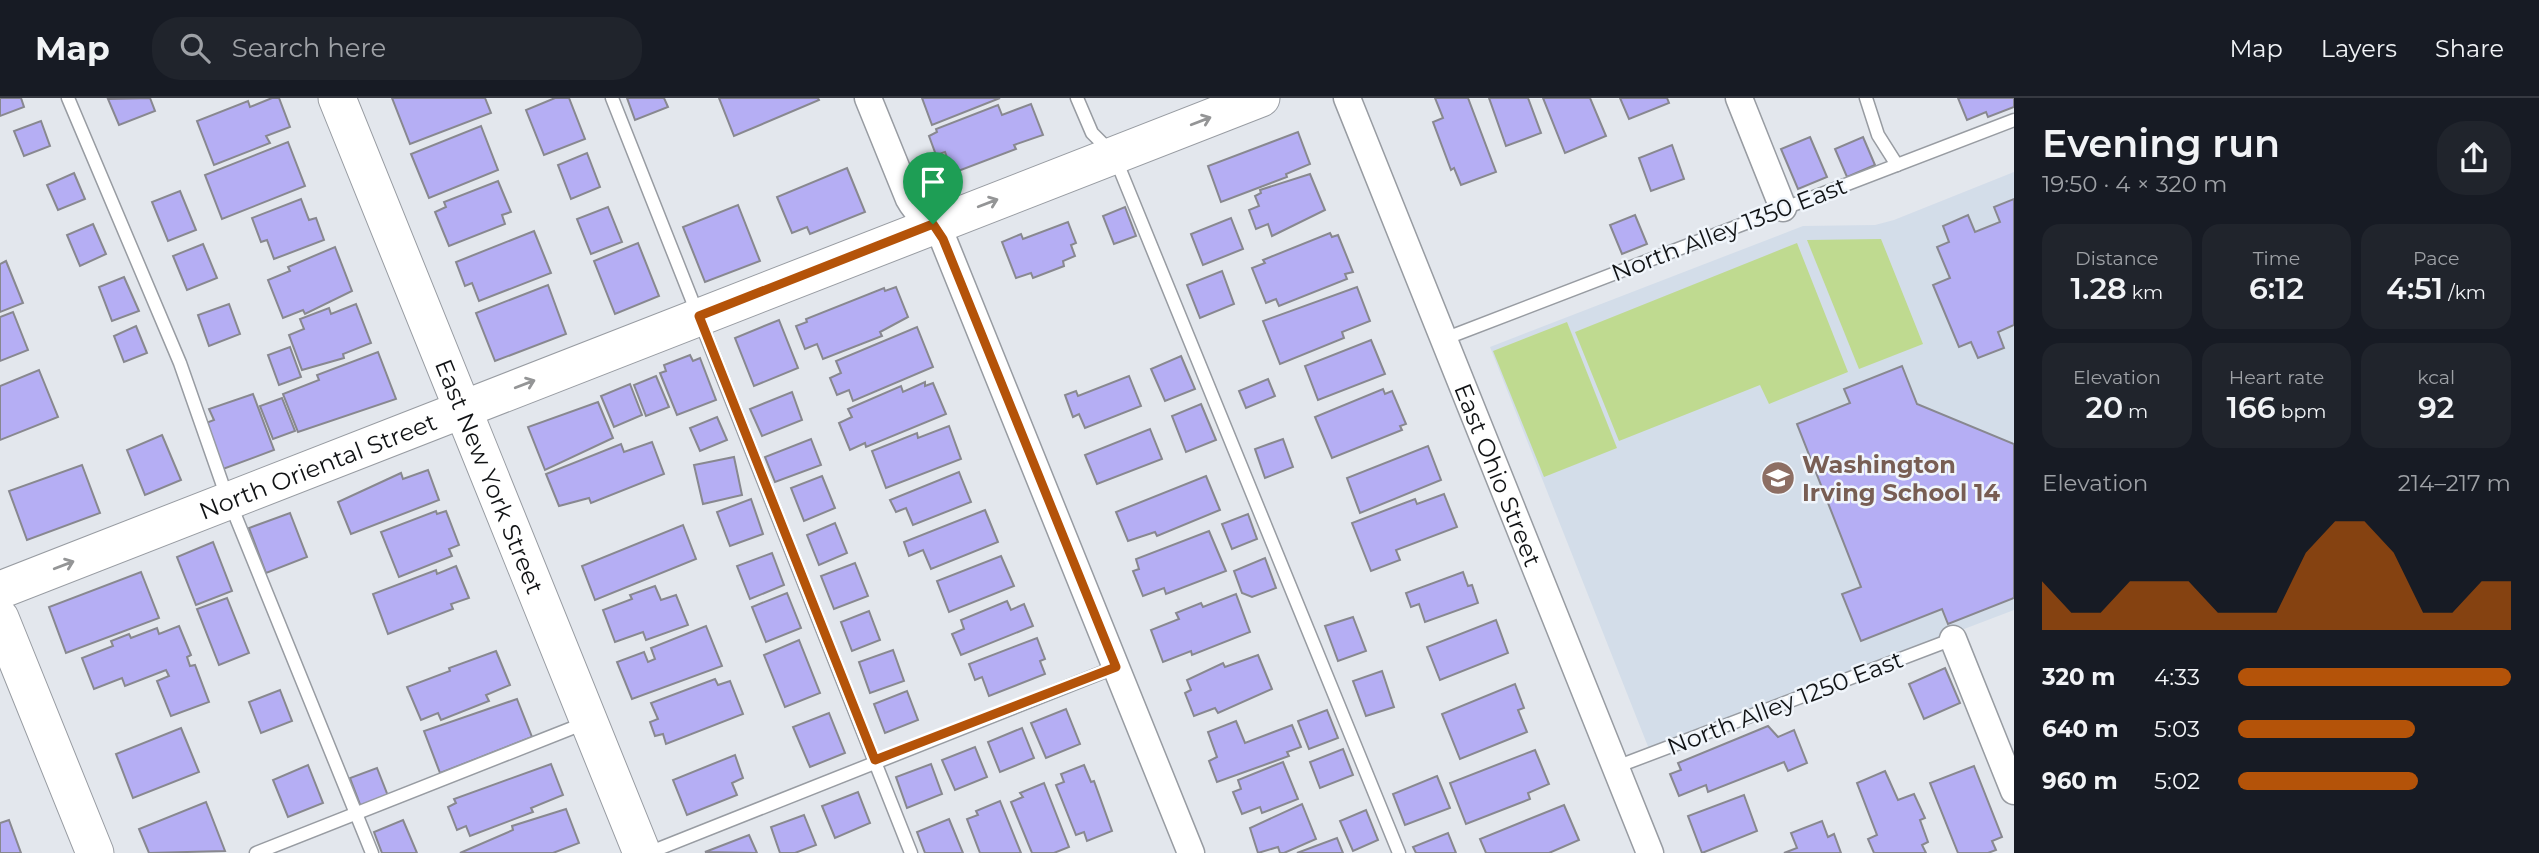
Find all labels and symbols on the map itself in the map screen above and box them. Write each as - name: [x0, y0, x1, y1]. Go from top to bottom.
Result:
- one-way arrow: [1189, 114, 1211, 127]
- pin: [903, 152, 963, 224]
- street label: North Alley 1350 East: [1607, 171, 1851, 287]
- one-way arrow: [977, 195, 999, 208]
- street label: East New York Street: [429, 355, 550, 598]
- one-way arrow: [514, 376, 536, 389]
- street label: East Ohio Street: [1449, 379, 1548, 571]
- street label: North Oriental Street: [195, 407, 441, 525]
- place label: Washington Irving School 14: [1802, 450, 2000, 507]
- school or university icon: Washington Irving School 14: [1759, 459, 1797, 497]
- one-way arrow: [52, 557, 74, 570]
- street label: North Alley 1250 East: [1663, 645, 1907, 761]

